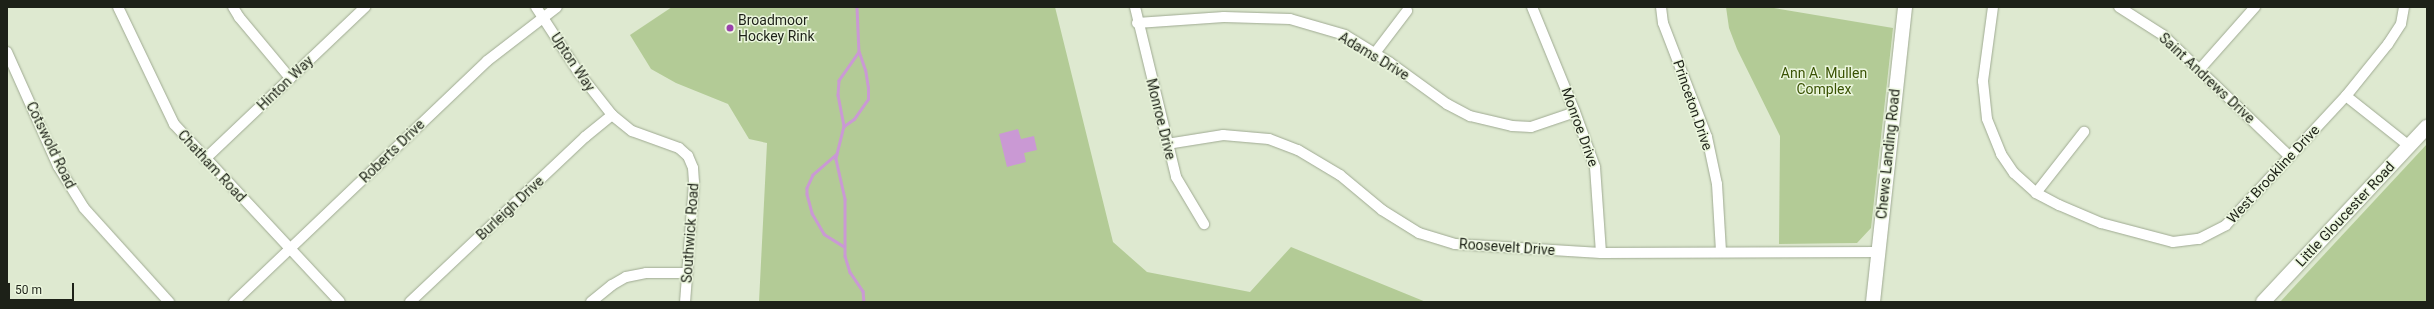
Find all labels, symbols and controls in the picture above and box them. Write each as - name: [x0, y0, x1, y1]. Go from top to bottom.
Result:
- place label: Broadmoor Hockey Rink: [738, 12, 815, 44]
- marker: Broadmoor Hockey Rink: [725, 23, 735, 33]
- street label: Adams Drive: [1336, 28, 1412, 84]
- street label: Saint Andrews Drive: [2156, 29, 2258, 127]
- street label: Upton Way: [547, 30, 599, 94]
- street label: Hinton Way: [254, 52, 316, 114]
- street label: Princeton Drive: [1670, 58, 1716, 152]
- park label: Ann A. Mullen Complex: [1781, 65, 1867, 98]
- street label: Monroe Drive: [1143, 77, 1179, 161]
- street label: Monroe Drive: [1558, 85, 1602, 169]
- street label: Chews Landing Road: [1873, 88, 1903, 220]
- street label: Cotswold Road: [23, 99, 79, 191]
- street label: Roberts Drive: [356, 116, 428, 186]
- street label: West Brookline Drive: [2223, 121, 2323, 227]
- street label: Chatham Road: [174, 127, 250, 205]
- street label: Little Gloucester Road: [2292, 158, 2398, 270]
- street label: Burleigh Drive: [473, 173, 547, 243]
- street label: Southwick Road: [678, 182, 702, 284]
- street label: Roosevelt Drive: [1458, 235, 1556, 259]
- scale bar: [10, 275, 76, 301]
- text: 50 m: [15, 283, 42, 297]

